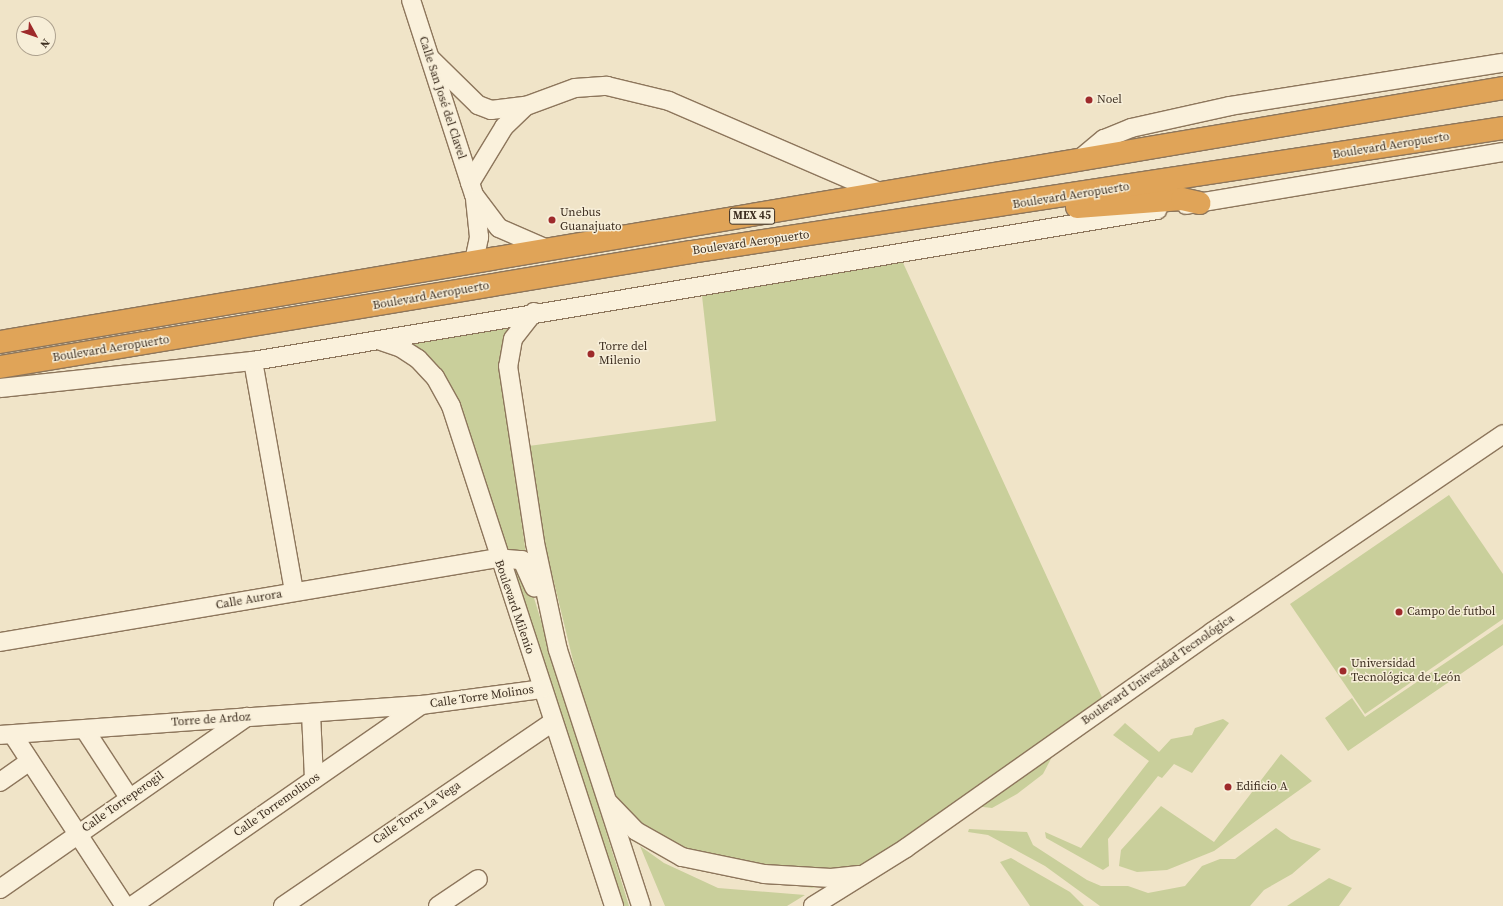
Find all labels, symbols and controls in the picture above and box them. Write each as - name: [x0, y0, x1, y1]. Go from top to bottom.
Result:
- north arrow: [16, 16, 56, 56]
- text: N: [36, 35, 53, 51]
- street label: Calle San José del Clavel: [415, 35, 469, 161]
- place label: Noel: [1097, 93, 1122, 107]
- marker: Noel: [1084, 95, 1094, 105]
- street label: Boulevard Aeropuerto: [1332, 130, 1450, 162]
- street label: Boulevard Aeropuerto: [1012, 180, 1130, 212]
- place label: Unebus Guanajuato: [560, 206, 622, 234]
- road number: MEX 45: [729, 207, 775, 225]
- marker: Unebus Guanajuato: [547, 215, 557, 225]
- street label: Boulevard Aeropuerto: [692, 228, 810, 258]
- street label: Boulevard Aeropuerto: [372, 279, 490, 313]
- street label: Boulevard Aeropuerto: [52, 333, 170, 365]
- place label: Torre del Milenio: [599, 340, 647, 368]
- marker: Torre del Milenio: [586, 349, 596, 359]
- street label: Boulevard Milenio: [491, 558, 537, 656]
- street label: Calle Aurora: [215, 587, 283, 613]
- place label: Campo de futbol: [1407, 605, 1495, 619]
- marker: Campo de futbol: [1394, 607, 1404, 617]
- street label: Boulevard Univesidad Tecnológica: [1079, 612, 1237, 728]
- place label: Universidad Tecnológica de León: [1351, 657, 1461, 685]
- marker: Universidad Tecnológica de León: [1338, 666, 1348, 676]
- street label: Calle Torre Molinos: [429, 683, 535, 711]
- street label: Torre de Ardoz: [171, 710, 251, 730]
- street label: Calle Torreperogil: [79, 768, 167, 836]
- street label: Calle Torremolinos: [231, 770, 323, 840]
- street label: Calle Torre La Vega: [370, 778, 464, 848]
- place label: Edificio A: [1236, 780, 1288, 794]
- marker: Edificio A: [1223, 782, 1233, 792]

